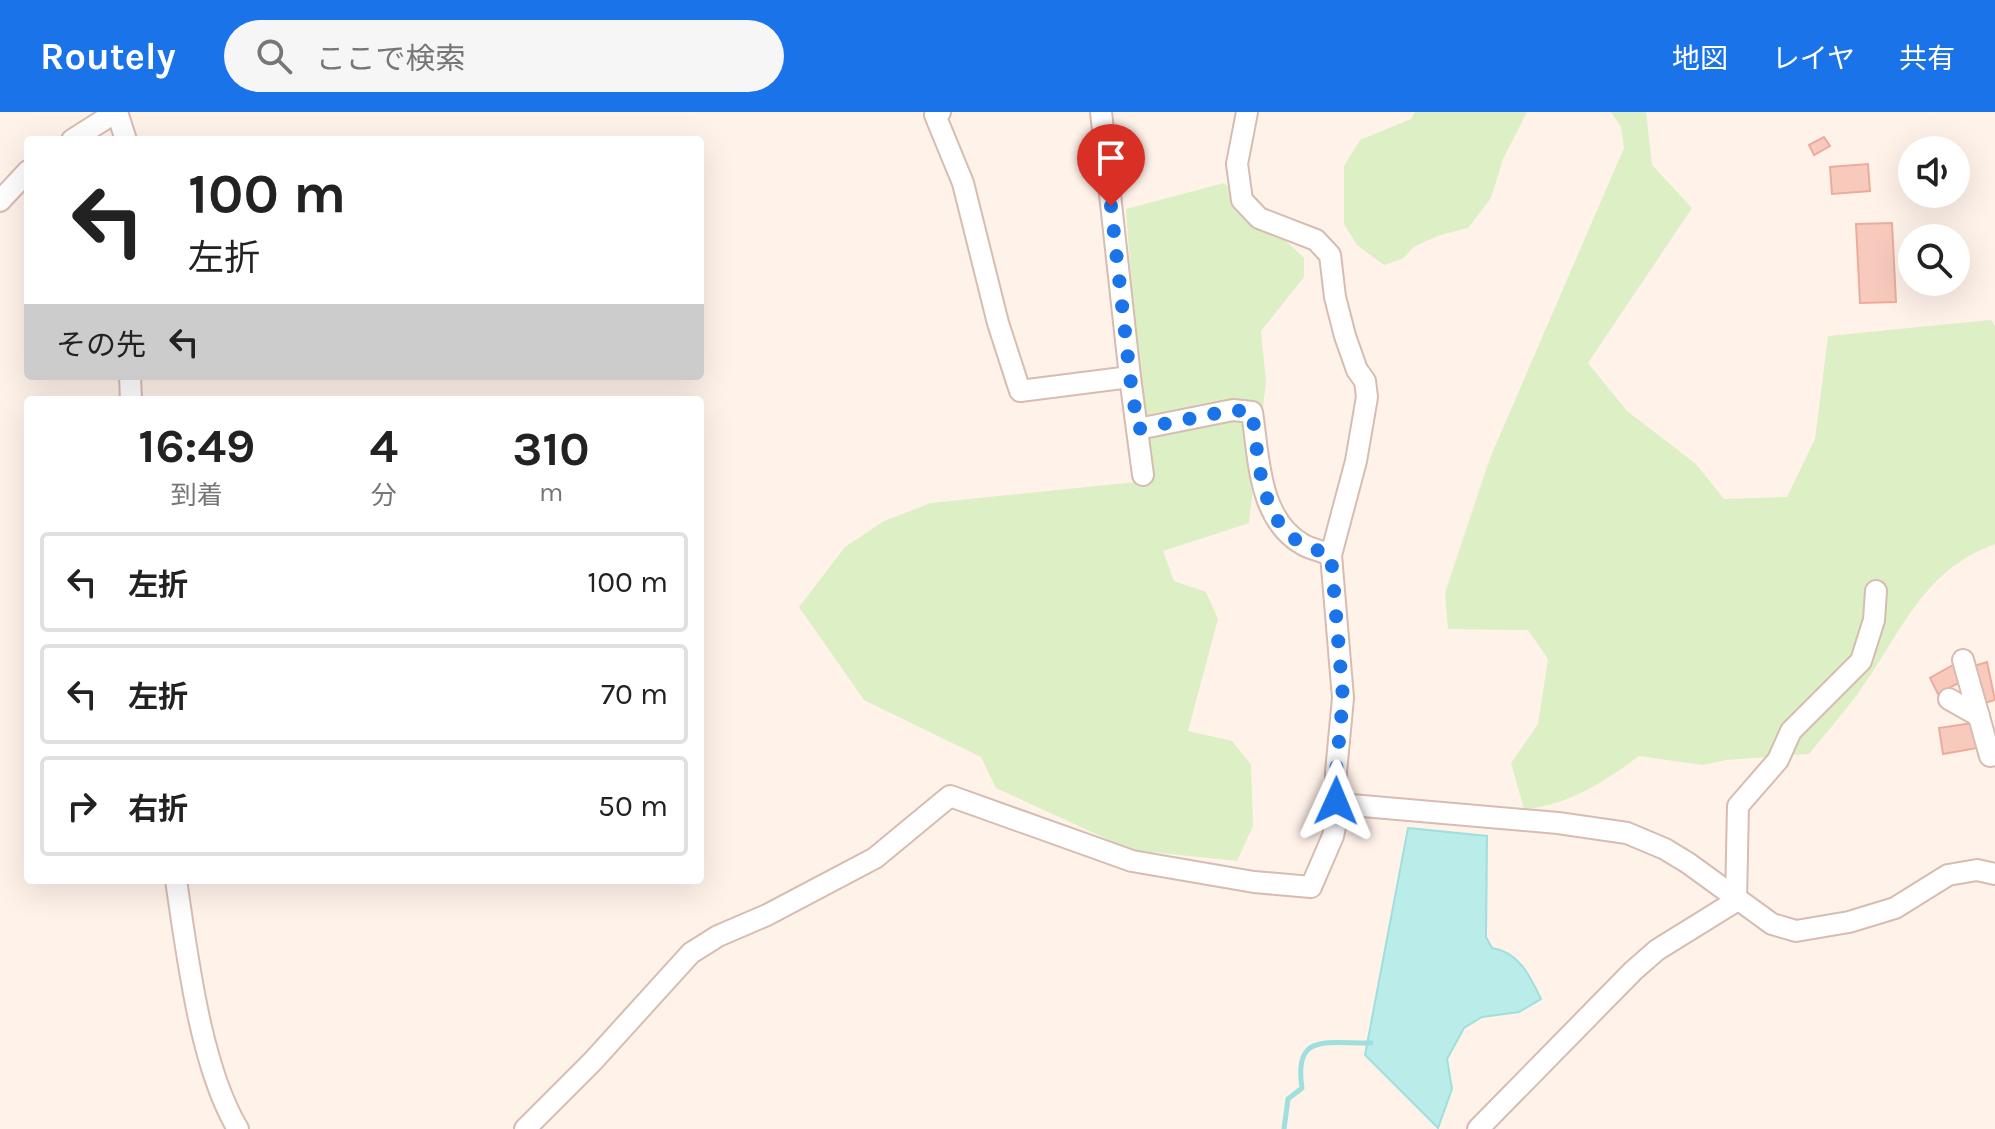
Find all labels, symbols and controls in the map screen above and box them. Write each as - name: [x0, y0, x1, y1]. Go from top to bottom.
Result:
- search box: [224, 20, 784, 92]
- text: Routely: [40, 34, 176, 79]
- icon: search: [252, 34, 296, 78]
- text: ここで検索: [316, 41, 466, 77]
- text: 地図: [1672, 42, 1728, 75]
- text: レイヤ: [1772, 42, 1855, 75]
- text: 共有: [1899, 42, 1955, 75]
- pin: [1077, 124, 1145, 206]
- icon: arrive: [1089, 136, 1133, 180]
- map controls: [1898, 136, 1970, 296]
- button: sound: [1898, 136, 1970, 208]
- text: 100 m: [188, 161, 346, 226]
- icon: left: [56, 168, 160, 272]
- button: search: [1898, 224, 1970, 296]
- text: 左折: [188, 237, 260, 279]
- icon: left: [162, 320, 206, 364]
- text: その先: [56, 327, 146, 363]
- text: 16:49: [138, 418, 255, 474]
- text: 4: [370, 418, 398, 474]
- text: 310: [512, 421, 590, 477]
- text: m: [539, 477, 563, 508]
- text: 到着: [171, 480, 223, 511]
- text: 分: [371, 480, 397, 511]
- icon: left: [60, 560, 104, 604]
- text: 100 m: [587, 564, 668, 600]
- text: 左折: [128, 567, 188, 603]
- icon: left: [60, 672, 104, 716]
- text: 70 m: [601, 676, 668, 712]
- text: 左折: [128, 679, 188, 715]
- position arrow: [1294, 759, 1378, 843]
- icon: right: [60, 784, 104, 828]
- text: 50 m: [598, 788, 668, 824]
- text: 右折: [128, 791, 188, 827]

